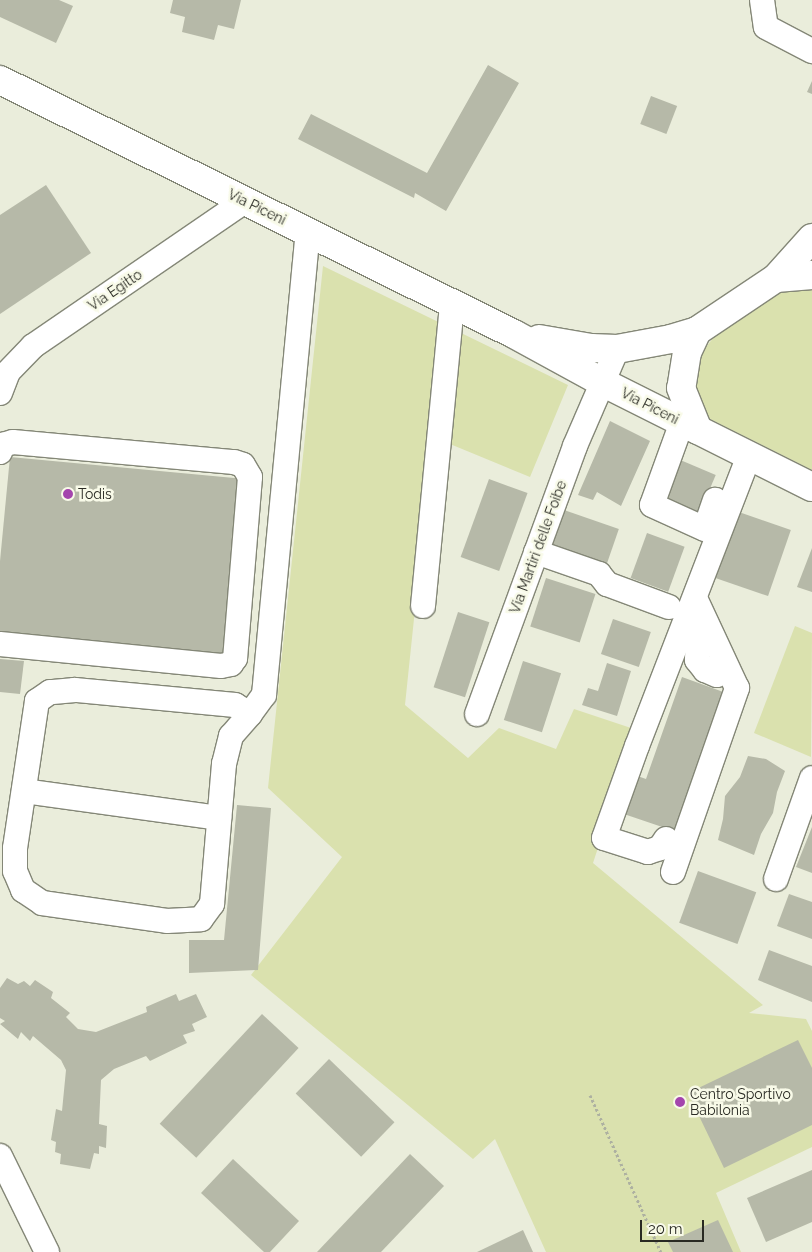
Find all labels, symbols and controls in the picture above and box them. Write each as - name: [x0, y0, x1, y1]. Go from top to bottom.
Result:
- street label: Via Piceni: [225, 186, 289, 228]
- street label: Via Egitto: [85, 266, 145, 314]
- street label: Via Piceni: [618, 384, 682, 428]
- street label: Via Martiri delle Foibe: [506, 478, 570, 616]
- place label: Todis: [78, 486, 112, 502]
- marker: Todis: [62, 488, 74, 500]
- place label: Centro Sportivo Babilonia: [690, 1086, 791, 1118]
- marker: Centro Sportivo Babilonia: [674, 1096, 686, 1108]
- scale bar: [642, 1210, 706, 1242]
- text: 20 m: [648, 1220, 683, 1238]

